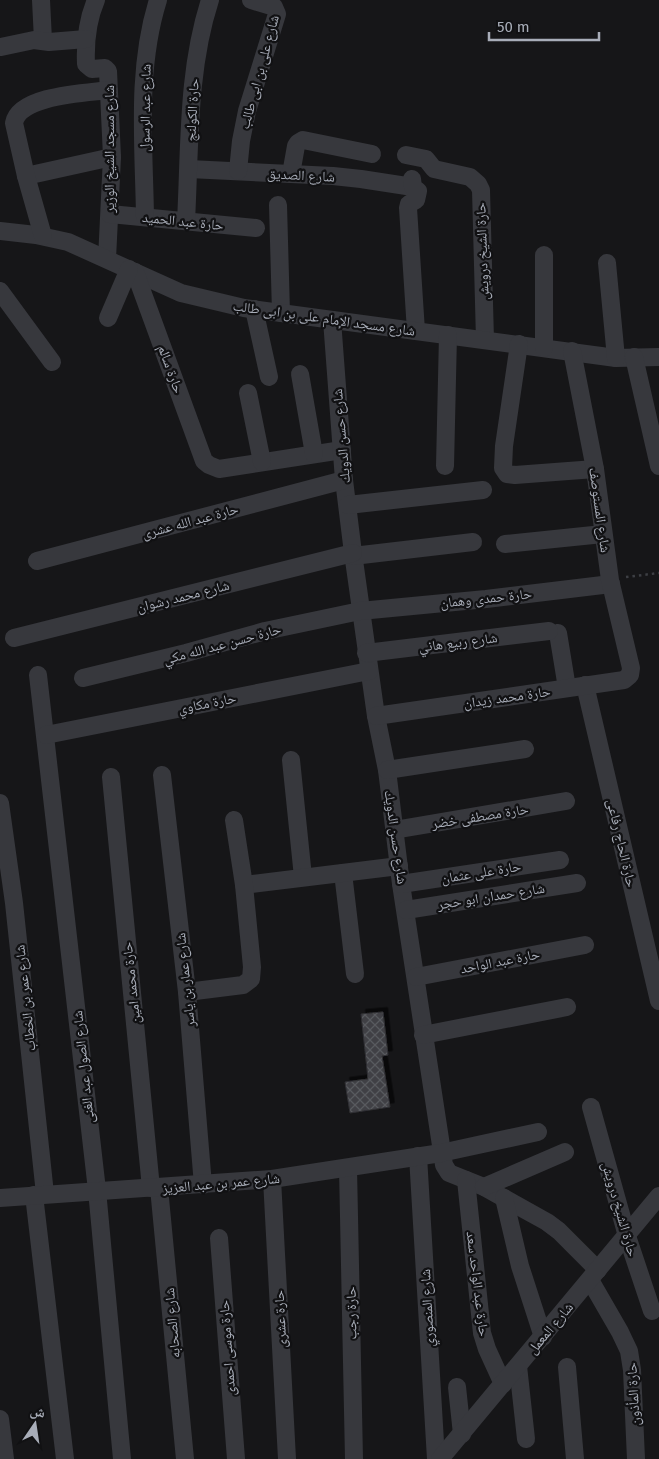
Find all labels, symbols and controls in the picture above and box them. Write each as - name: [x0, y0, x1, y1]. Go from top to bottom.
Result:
- scale bar: [489, 10, 599, 42]
- street label: شارع على بن ابى طالب: [236, 13, 284, 131]
- text: 50 m: [497, 18, 530, 36]
- street label: شارع عبد الرسول: [136, 64, 156, 152]
- street label: حارة الكولنج: [182, 78, 204, 142]
- street label: شارع مسجد الشيخ الوزير: [101, 85, 119, 214]
- street label: شارع الصديق: [267, 165, 335, 187]
- street label: حارة الشيخ درويش: [472, 202, 494, 300]
- street label: حارة عبد الحميد: [141, 209, 225, 234]
- street label: شارع مسجد الإمام على بن ابى طالب: [231, 297, 416, 341]
- street label: حارة سالم: [153, 343, 187, 396]
- street label: شارع حسن الدويك: [329, 388, 355, 484]
- street label: شارع المستوصف: [584, 466, 614, 554]
- street label: حارة عبد الله عشرى: [140, 500, 240, 543]
- street label: شارع محمد رشوان: [135, 577, 231, 617]
- street label: حارة حمدى وهمان: [439, 585, 533, 612]
- street label: حارة حسن عبد الله مكي: [161, 621, 284, 671]
- street label: شارع ربيع هاني: [418, 629, 499, 658]
- street label: حارة محمد زيدان: [463, 683, 552, 712]
- street label: حارة مكاوي: [177, 690, 238, 720]
- street label: شارع حسن الدويك: [379, 789, 411, 885]
- street label: حارة الحاج رفاعى: [602, 797, 640, 889]
- street label: حارة مصطفى خضر: [430, 800, 530, 833]
- street label: حارة على عثمان: [440, 858, 522, 887]
- street label: شارع حمدان ابو حجر: [435, 880, 546, 914]
- street label: شارع عمار بن ياسر: [172, 932, 200, 1029]
- street label: حارة محمد امين: [119, 941, 144, 1025]
- street label: شارع عمر بن الخطاب: [11, 944, 41, 1052]
- street label: حارة عبد الواحد: [459, 945, 541, 978]
- street label: شارع الصول عبد الغنى: [69, 1010, 99, 1124]
- street label: حارة الشيخ درويش: [597, 1160, 641, 1259]
- street label: شارع عمر بن عبد العزيز: [161, 1170, 281, 1198]
- street label: حارة عبد الواحد سعد: [463, 1230, 492, 1338]
- street label: شارع المنصوري: [417, 1268, 441, 1347]
- street label: حارة رجب: [343, 1286, 360, 1340]
- street label: شارع الصحابه: [161, 1287, 185, 1359]
- street label: حارة عشرى: [270, 1290, 291, 1348]
- street label: حارة موسى احمدى: [216, 1299, 239, 1396]
- street label: شارع المعمل: [524, 1299, 578, 1358]
- street label: حارة المأذون: [623, 1362, 644, 1426]
- north arrow: [10, 1399, 60, 1449]
- text: ش: [29, 1402, 47, 1422]

